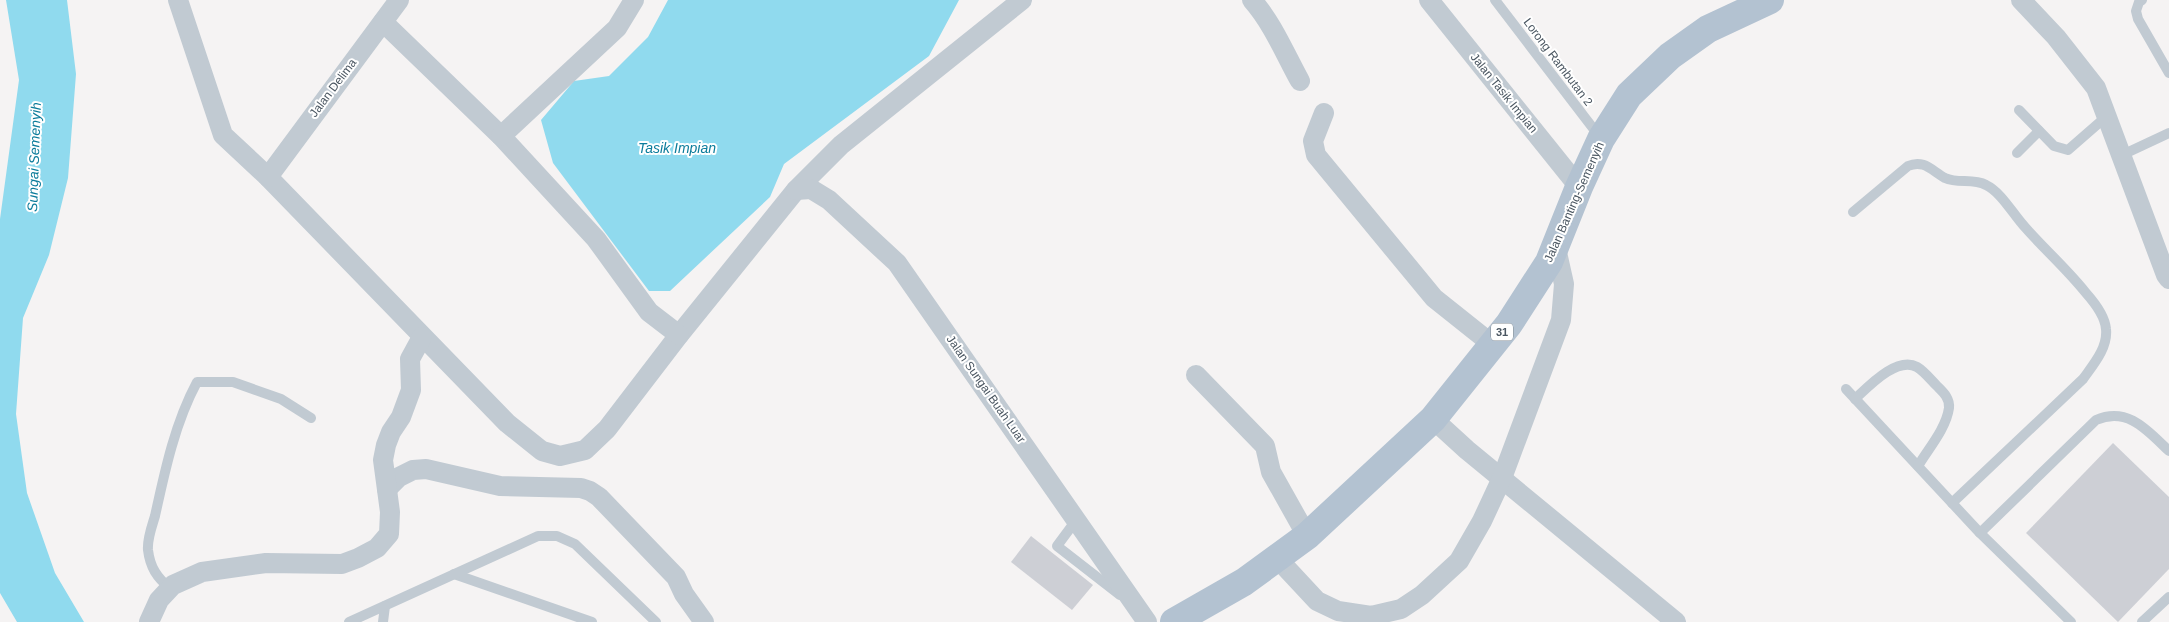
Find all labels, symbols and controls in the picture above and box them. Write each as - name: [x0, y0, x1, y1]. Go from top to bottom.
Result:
- street label: Lorong Rambutan 2: [1520, 15, 1596, 109]
- street label: Jalan Tasik Impian: [1468, 50, 1540, 136]
- street label: Jalan Delima: [307, 56, 360, 120]
- water label: Sungai Semenyih: [24, 102, 44, 212]
- water label: Tasik Impian: [638, 140, 716, 156]
- street label: Jalan Banting-Semenyih: [1541, 140, 1607, 264]
- road number: 31: [1491, 324, 1513, 341]
- street label: Jalan Sungai Buah Luar: [944, 333, 1028, 445]

